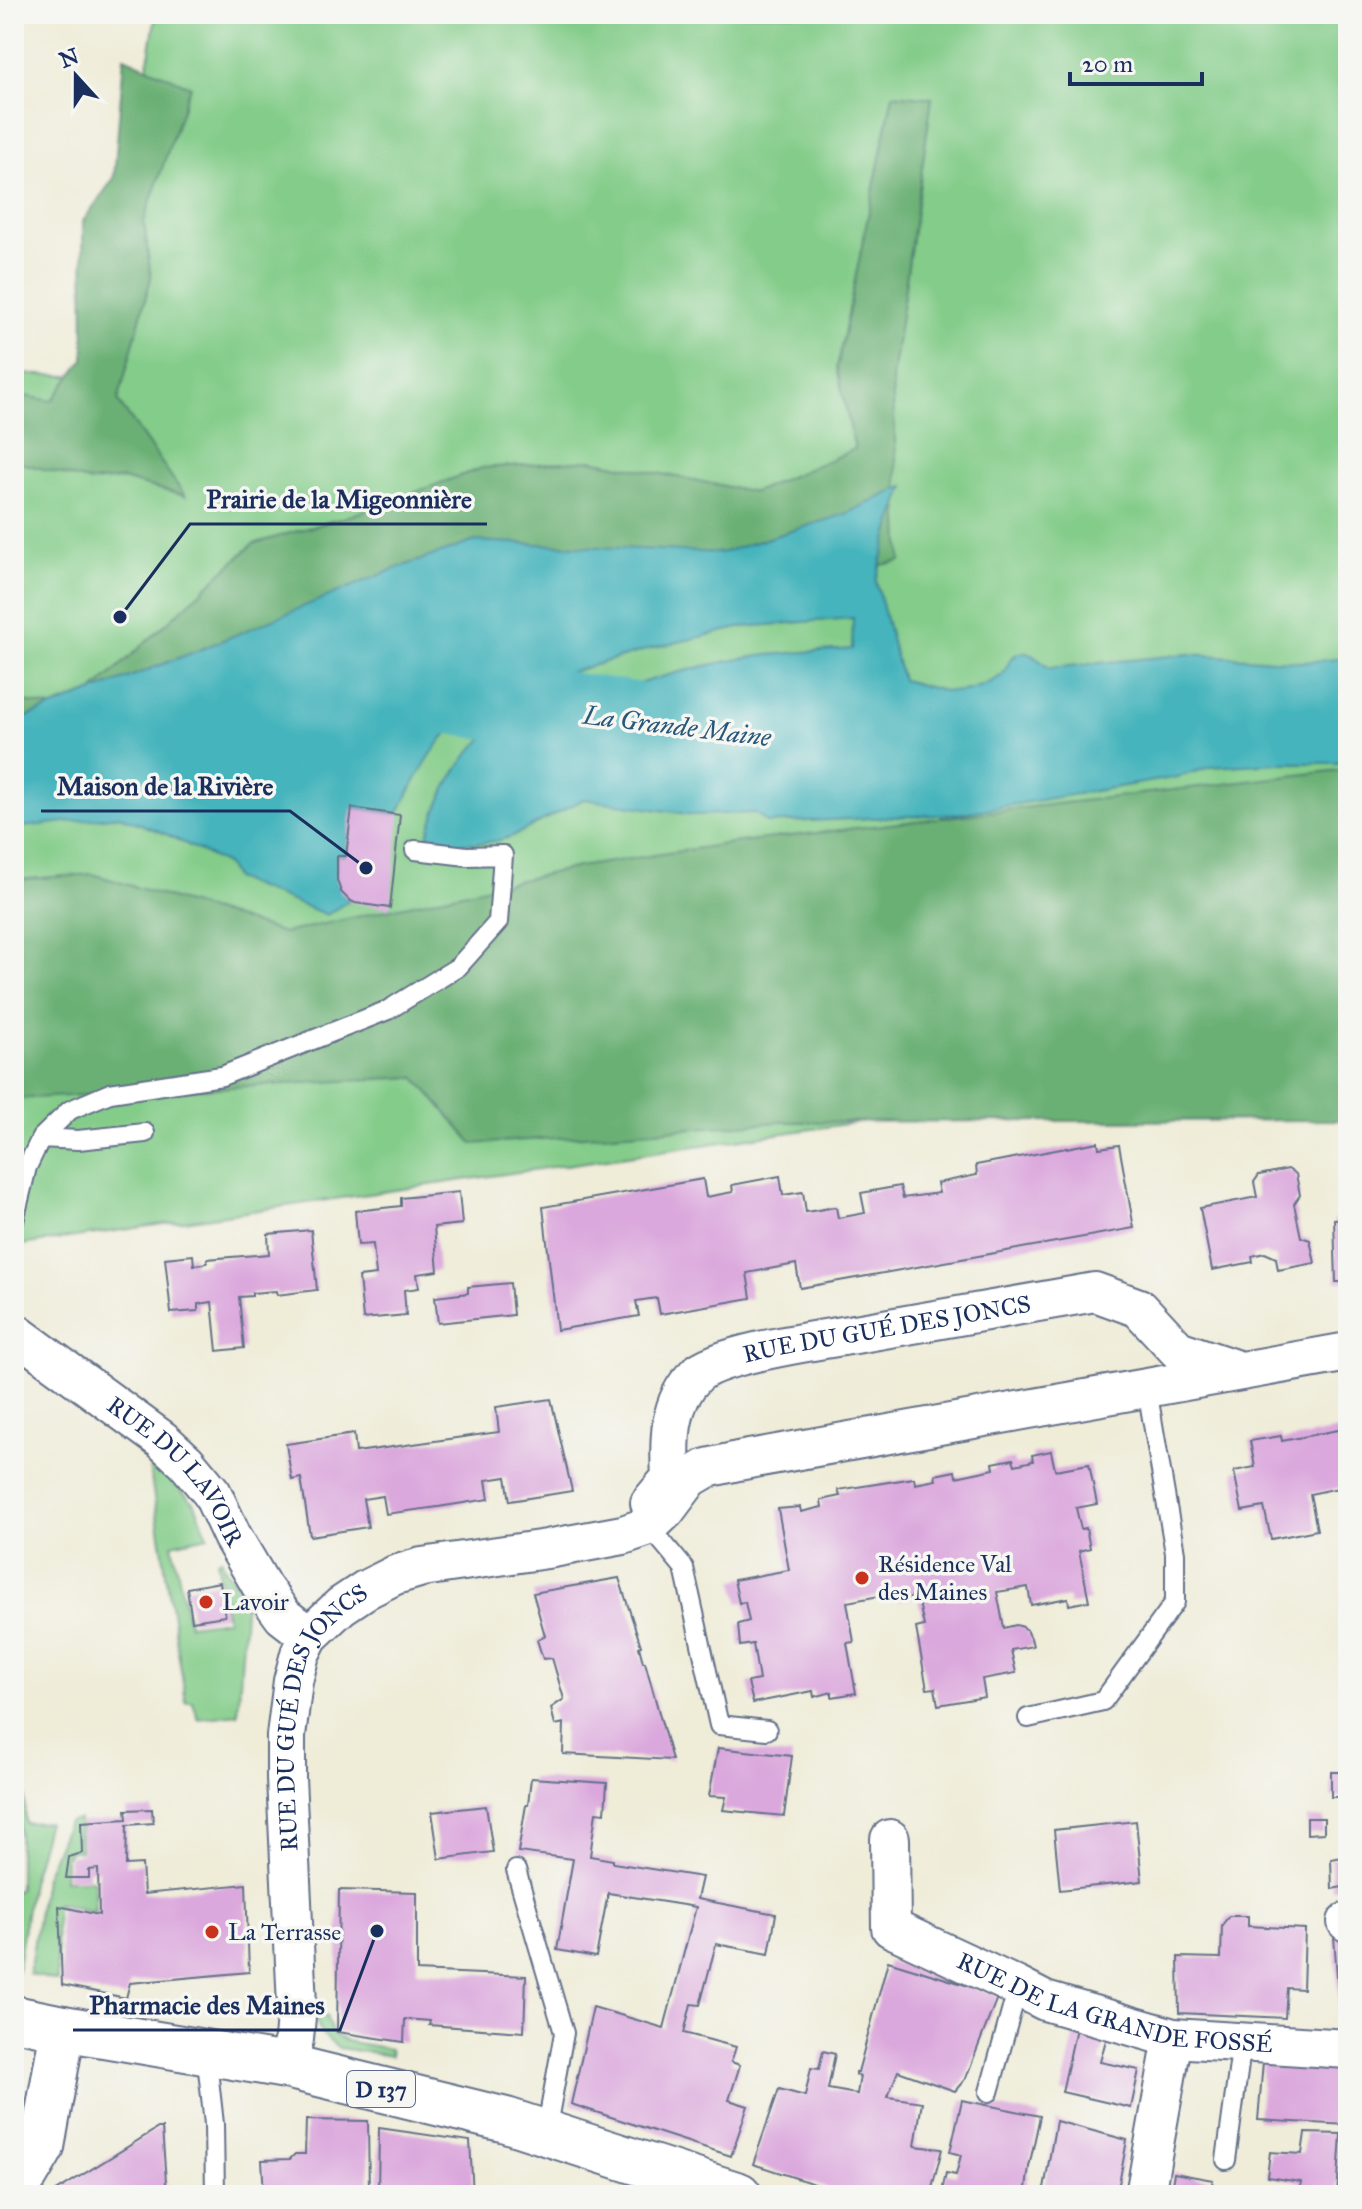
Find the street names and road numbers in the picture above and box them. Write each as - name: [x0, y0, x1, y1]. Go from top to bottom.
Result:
- street label: RUE DU GUÉ DES JONCS: [740, 1289, 1033, 1370]
- street label: RUE DU LAVOIR: [101, 1390, 250, 1553]
- street label: RUE DU GUÉ DES JONCS: [271, 1577, 373, 1852]
- street label: RUE DE LA GRANDE FOSSÉ: [952, 1946, 1274, 2059]
- road number: D 137: [347, 2071, 415, 2107]

